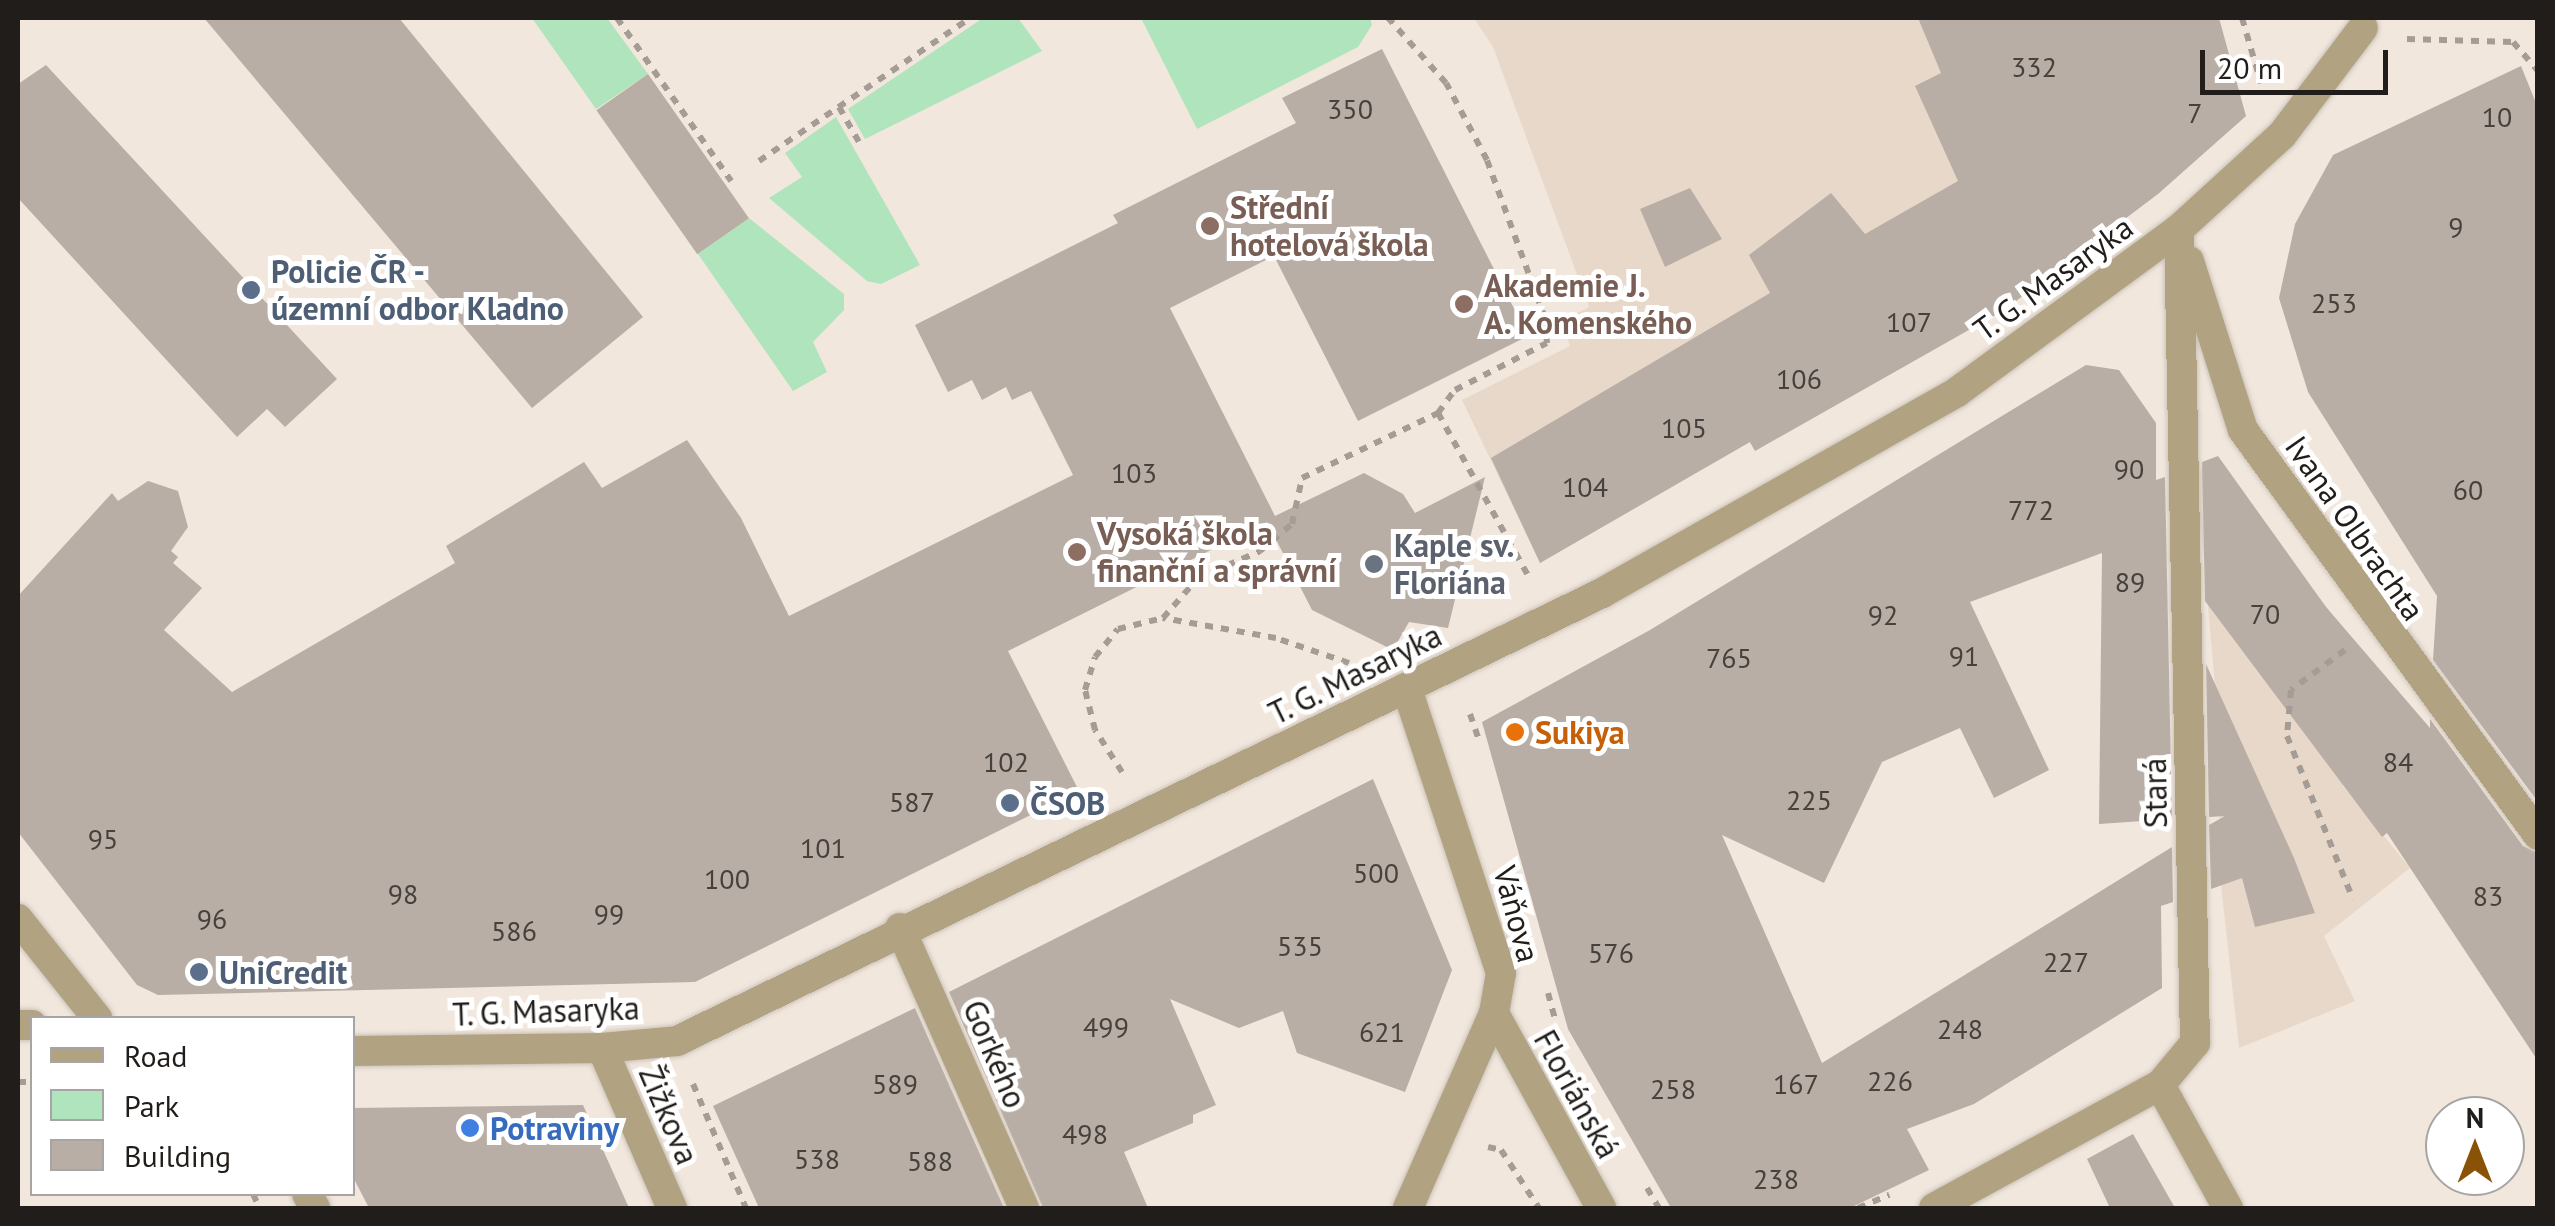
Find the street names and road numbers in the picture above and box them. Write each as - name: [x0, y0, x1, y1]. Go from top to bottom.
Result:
- street label: T. G. Masaryka: [1964, 206, 2142, 350]
- street label: Ivana Olbrachta: [2277, 428, 2433, 628]
- street label: T. G. Masaryka: [1260, 615, 1450, 733]
- street label: Stará: [2135, 757, 2175, 829]
- street label: Váňova: [1486, 862, 1548, 966]
- street label: T. G. Masaryka: [449, 988, 643, 1034]
- street label: Gorkého: [955, 994, 1035, 1114]
- street label: Floriánská: [1526, 1023, 1628, 1165]
- street label: Žižkova: [631, 1060, 707, 1170]

